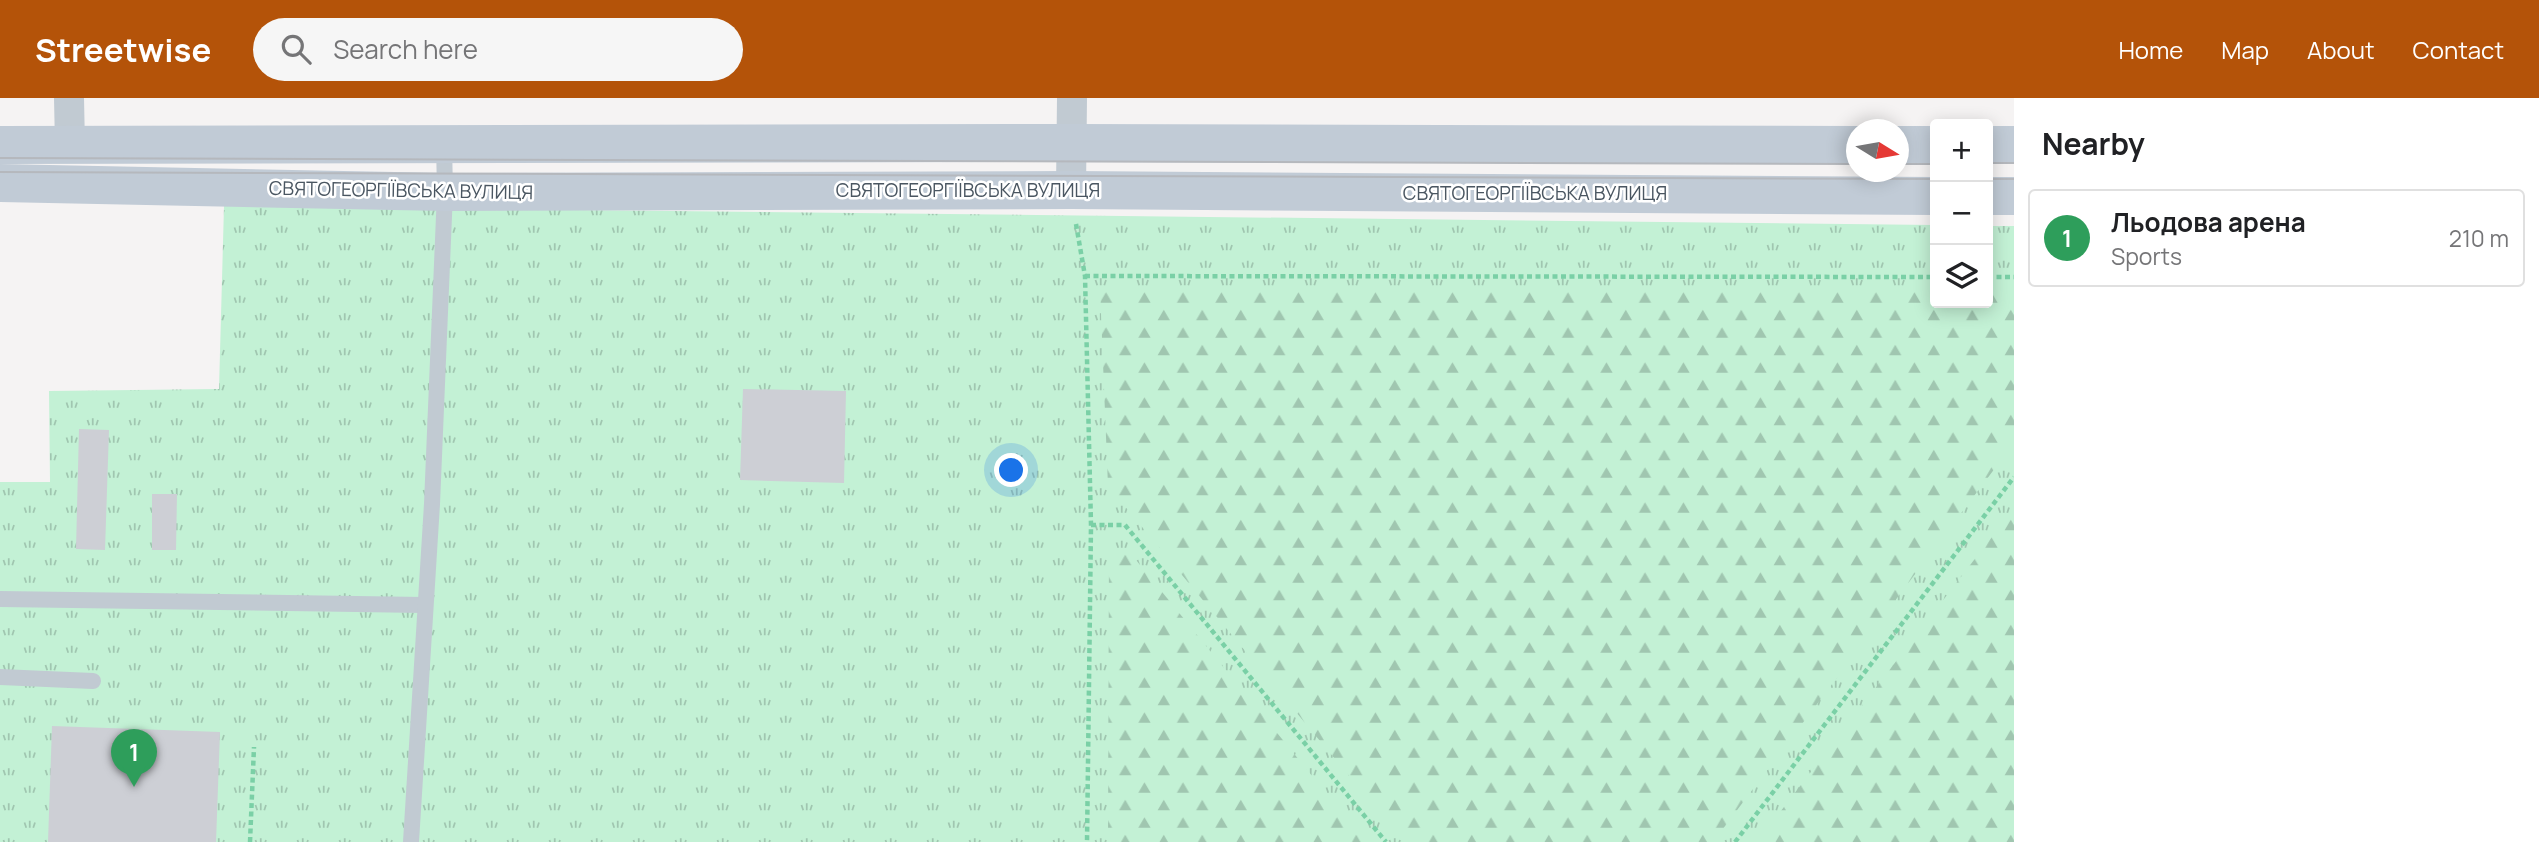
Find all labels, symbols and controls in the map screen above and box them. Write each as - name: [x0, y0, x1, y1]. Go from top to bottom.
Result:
- search box: [253, 18, 743, 81]
- text: Streetwise: [35, 27, 211, 72]
- icon: search: [277, 30, 315, 68]
- text: Search here: [333, 31, 478, 67]
- text: Home: [2118, 33, 2183, 66]
- text: Map: [2221, 33, 2269, 66]
- text: About: [2307, 33, 2375, 66]
- text: Contact: [2413, 33, 2504, 66]
- north arrow: [1846, 119, 1909, 182]
- map controls: [1930, 119, 1993, 308]
- button: +: [1930, 119, 1993, 182]
- text: Nearby: [2042, 123, 2145, 164]
- street label: СВЯТОГЕОРГІЇВСЬКА ВУЛИЦЯ: [269, 175, 533, 205]
- street label: СВЯТОГЕОРГІЇВСЬКА ВУЛИЦЯ: [836, 177, 1100, 203]
- street label: СВЯТОГЕОРГІЇВСЬКА ВУЛИЦЯ: [1403, 180, 1667, 206]
- button: −: [1930, 182, 1993, 245]
- text: Льодова арена: [2111, 204, 2306, 240]
- text: 1: [2062, 222, 2072, 254]
- text: 210 m: [2449, 222, 2509, 254]
- text: Sports: [2111, 240, 2182, 272]
- button: layers: [1930, 245, 1993, 308]
- your location: [994, 453, 1028, 487]
- pin: 1: [111, 729, 157, 787]

